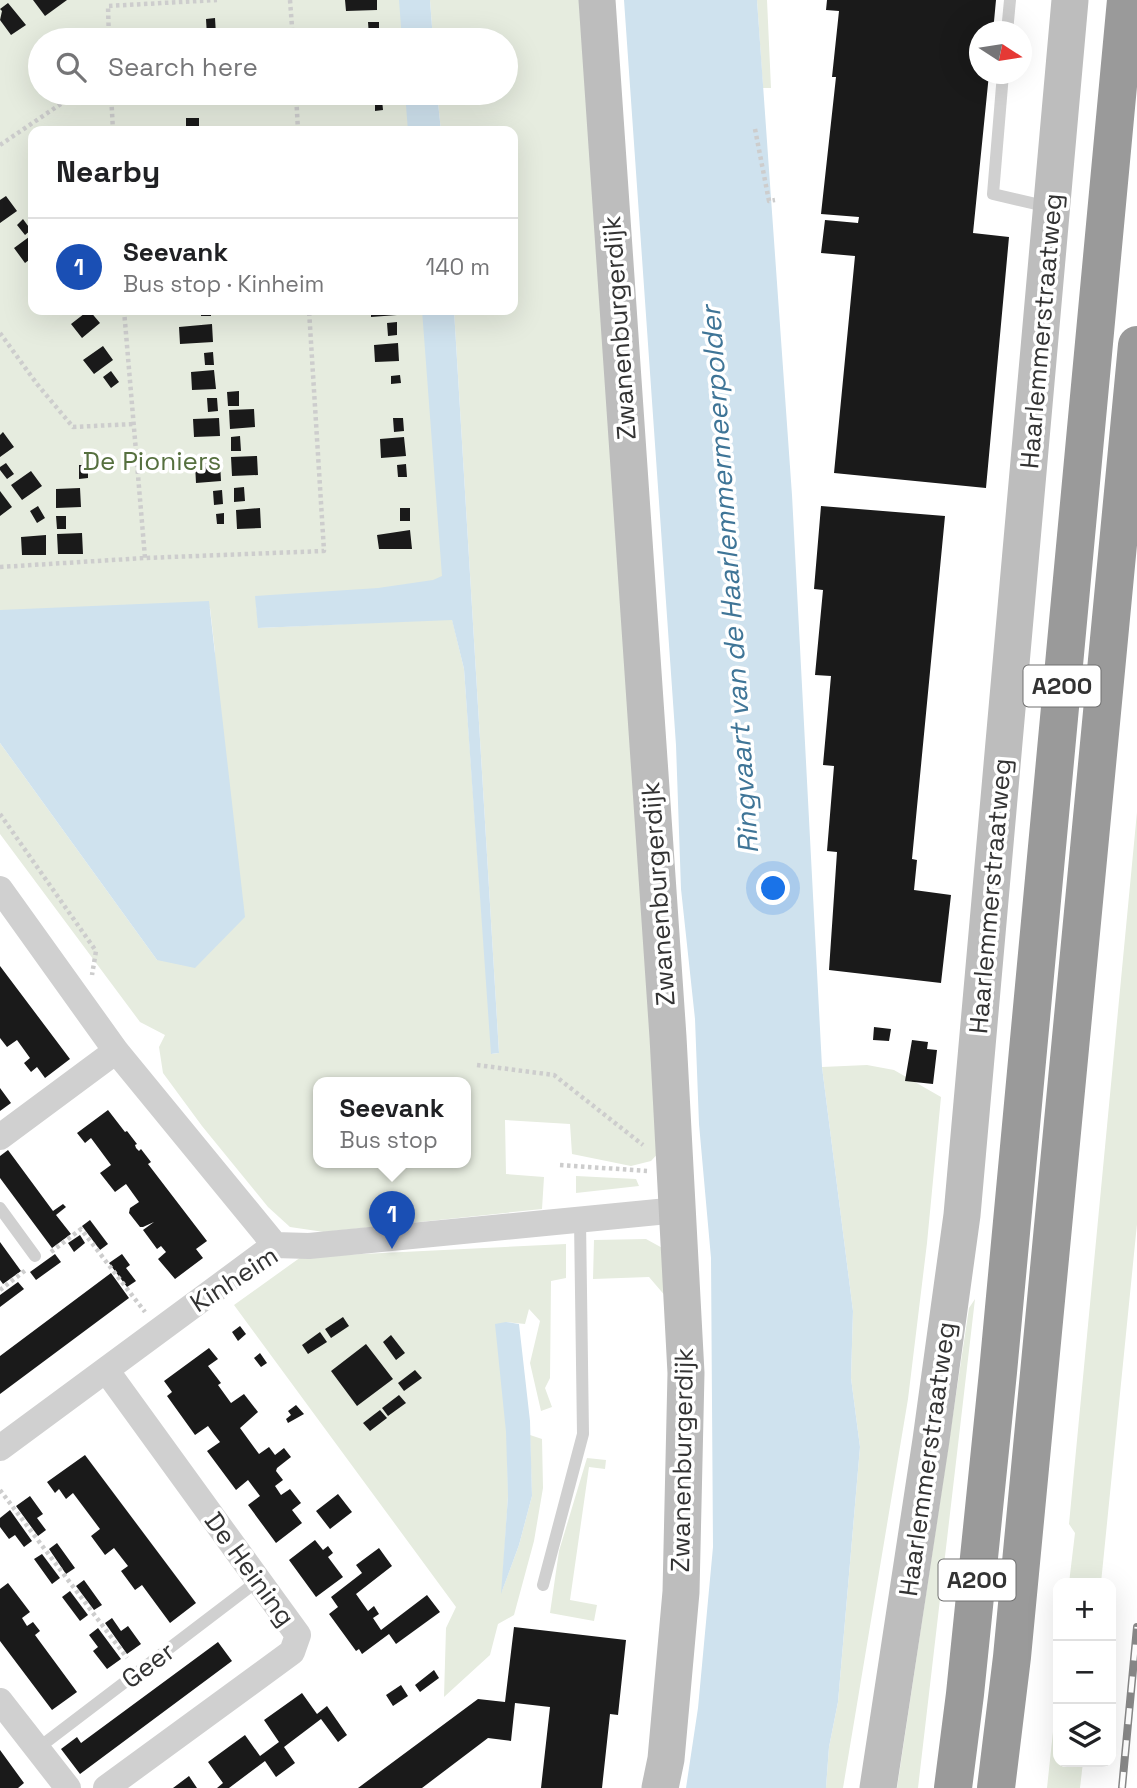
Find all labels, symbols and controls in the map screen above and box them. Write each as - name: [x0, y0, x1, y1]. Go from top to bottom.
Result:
- north arrow: [969, 21, 1032, 84]
- search box: [28, 28, 518, 105]
- icon: search: [52, 48, 90, 86]
- text: Search here: [108, 50, 258, 84]
- text: Nearby: [56, 152, 160, 191]
- street label: Haarlemmerstraatweg: [1012, 192, 1070, 470]
- street label: Zwanenburgerdijk: [594, 215, 644, 441]
- text: Seevank: [123, 235, 228, 269]
- text: 1: [74, 252, 84, 282]
- text: 140 m: [426, 252, 490, 282]
- text: Bus stop · Kinheim: [123, 269, 324, 299]
- water label: Ringvaart van de Haarlemmermeerpolder: [692, 301, 766, 855]
- park label: De Pioniers: [83, 444, 221, 478]
- road number: A200: [1024, 666, 1100, 706]
- street label: Haarlemmerstraatweg: [961, 757, 1019, 1035]
- street label: Zwanenburgerdijk: [633, 781, 683, 1007]
- your location: [756, 871, 790, 905]
- popup: [313, 1077, 471, 1168]
- text: Seevank: [339, 1091, 445, 1125]
- text: Bus stop: [339, 1125, 438, 1155]
- pin: 1: [369, 1191, 415, 1249]
- street label: Kinheim: [184, 1238, 284, 1320]
- street label: Haarlemmerstraatweg: [891, 1320, 963, 1598]
- street label: Zwanenburgerdijk: [663, 1347, 701, 1573]
- street label: De Heining: [197, 1505, 303, 1633]
- road number: A200: [939, 1560, 1016, 1600]
- map controls: [1053, 1578, 1116, 1767]
- button: +: [1053, 1578, 1116, 1641]
- street label: Geer: [115, 1634, 181, 1696]
- button: −: [1053, 1641, 1116, 1704]
- button: layers: [1053, 1704, 1116, 1767]

